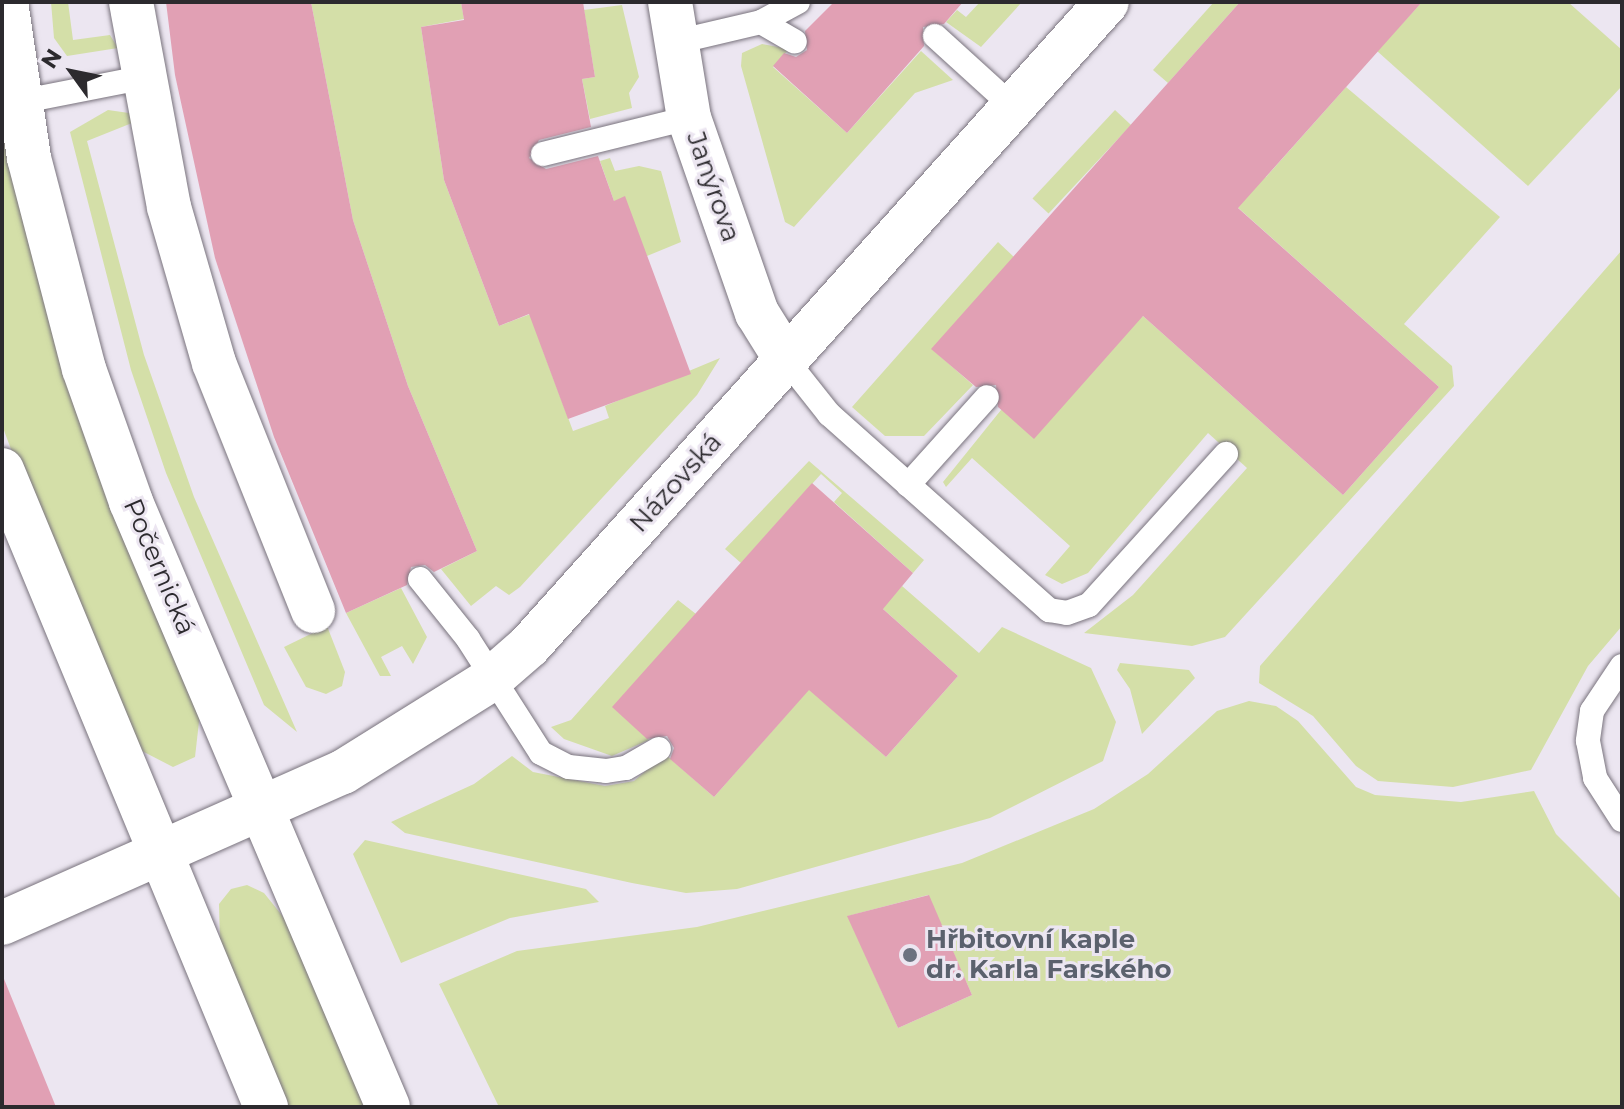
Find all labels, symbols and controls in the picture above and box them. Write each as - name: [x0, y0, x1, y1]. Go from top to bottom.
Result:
- north arrow: [32, 32, 112, 112]
- text: N: [35, 44, 68, 73]
- street label: Janýrova: [680, 128, 746, 246]
- street label: Názovská: [623, 427, 729, 539]
- street label: Počernická: [116, 494, 202, 640]
- place label: Hřbitovní kaple dr. Karla Farského: [926, 924, 1172, 986]
- marker: Hřbitovní kaple dr. Karla Farského: [901, 946, 919, 964]

